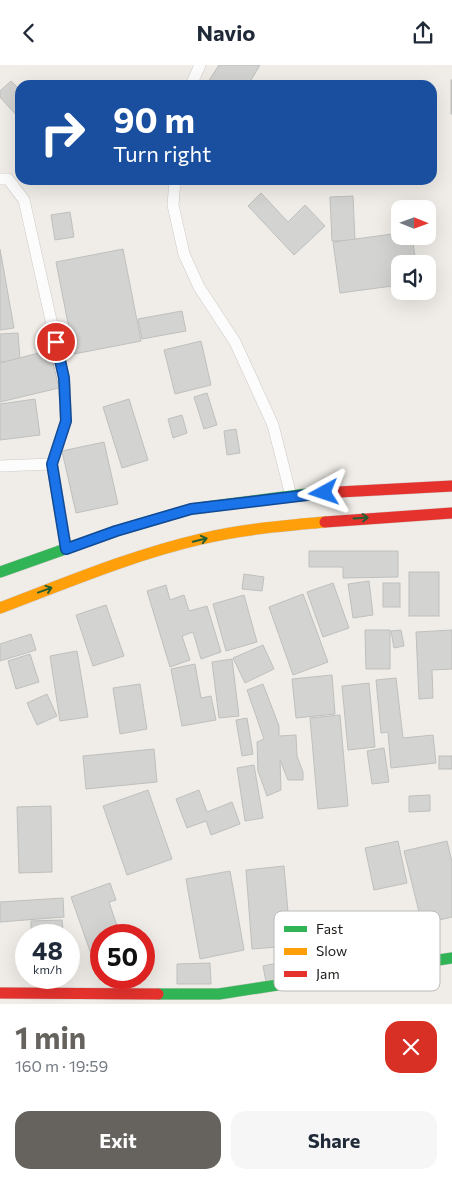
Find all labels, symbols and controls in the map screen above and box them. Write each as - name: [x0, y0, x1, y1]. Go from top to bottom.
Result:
- icon: back: [15, 19, 43, 47]
- text: Navio: [196, 19, 256, 46]
- icon: share: [409, 19, 437, 47]
- text: 90 m: [113, 97, 195, 140]
- icon: right: [30, 100, 95, 165]
- text: Turn right: [113, 140, 211, 167]
- north arrow: [391, 200, 436, 245]
- map controls: [391, 200, 436, 300]
- button: sound: [391, 255, 436, 300]
- pin: [35, 321, 77, 363]
- icon: arrive: [42, 328, 70, 356]
- position arrow: [297, 466, 349, 518]
- one-way arrow: [352, 514, 368, 523]
- one-way arrow: [191, 535, 207, 544]
- one-way arrow: [37, 585, 53, 594]
- legend: [274, 911, 440, 991]
- text: Fast: [316, 920, 343, 937]
- speed limit sign: 50: [90, 924, 155, 989]
- text: 48: [32, 935, 63, 965]
- text: Slow: [316, 942, 347, 959]
- text: km/h: [33, 962, 62, 976]
- text: Jam: [316, 965, 340, 982]
- text: 1 min: [15, 1018, 86, 1055]
- button: close: [385, 1021, 437, 1073]
- text: 160 m · 19:59: [15, 1056, 108, 1075]
- button: Exit: [15, 1111, 221, 1169]
- button: Share: [231, 1111, 437, 1169]

